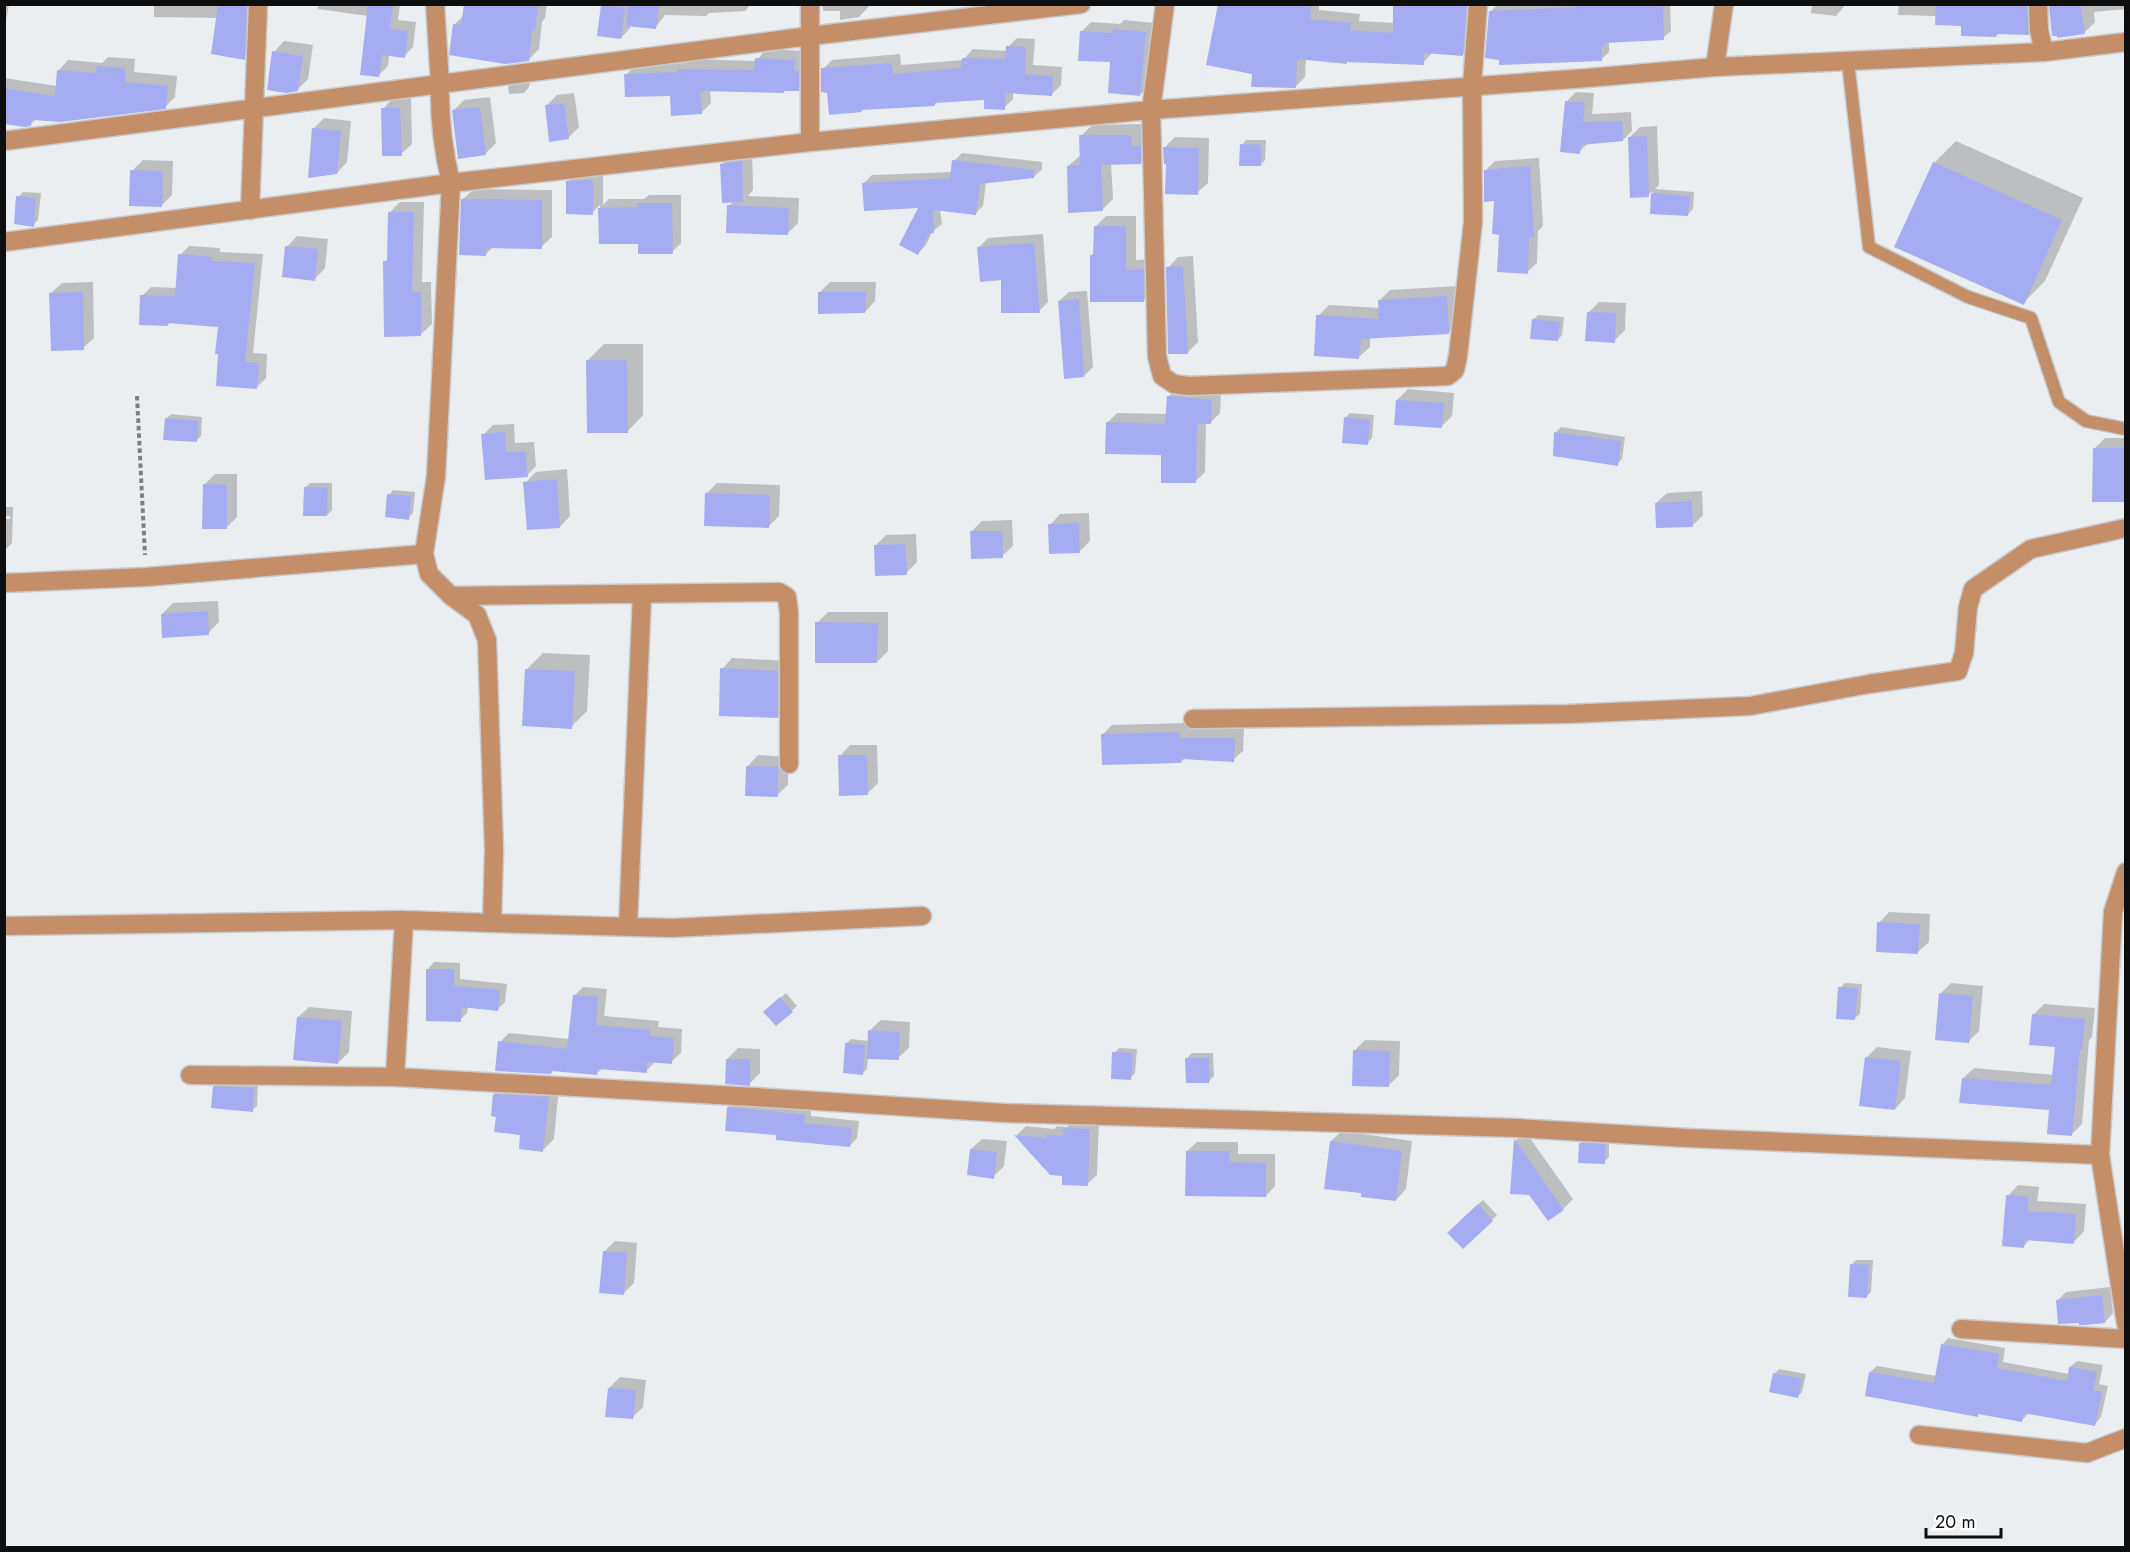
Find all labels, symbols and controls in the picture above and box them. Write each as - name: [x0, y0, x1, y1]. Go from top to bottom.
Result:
- scale bar: [1926, 1501, 2001, 1539]
- text: 20 m: [1935, 1509, 1975, 1535]

